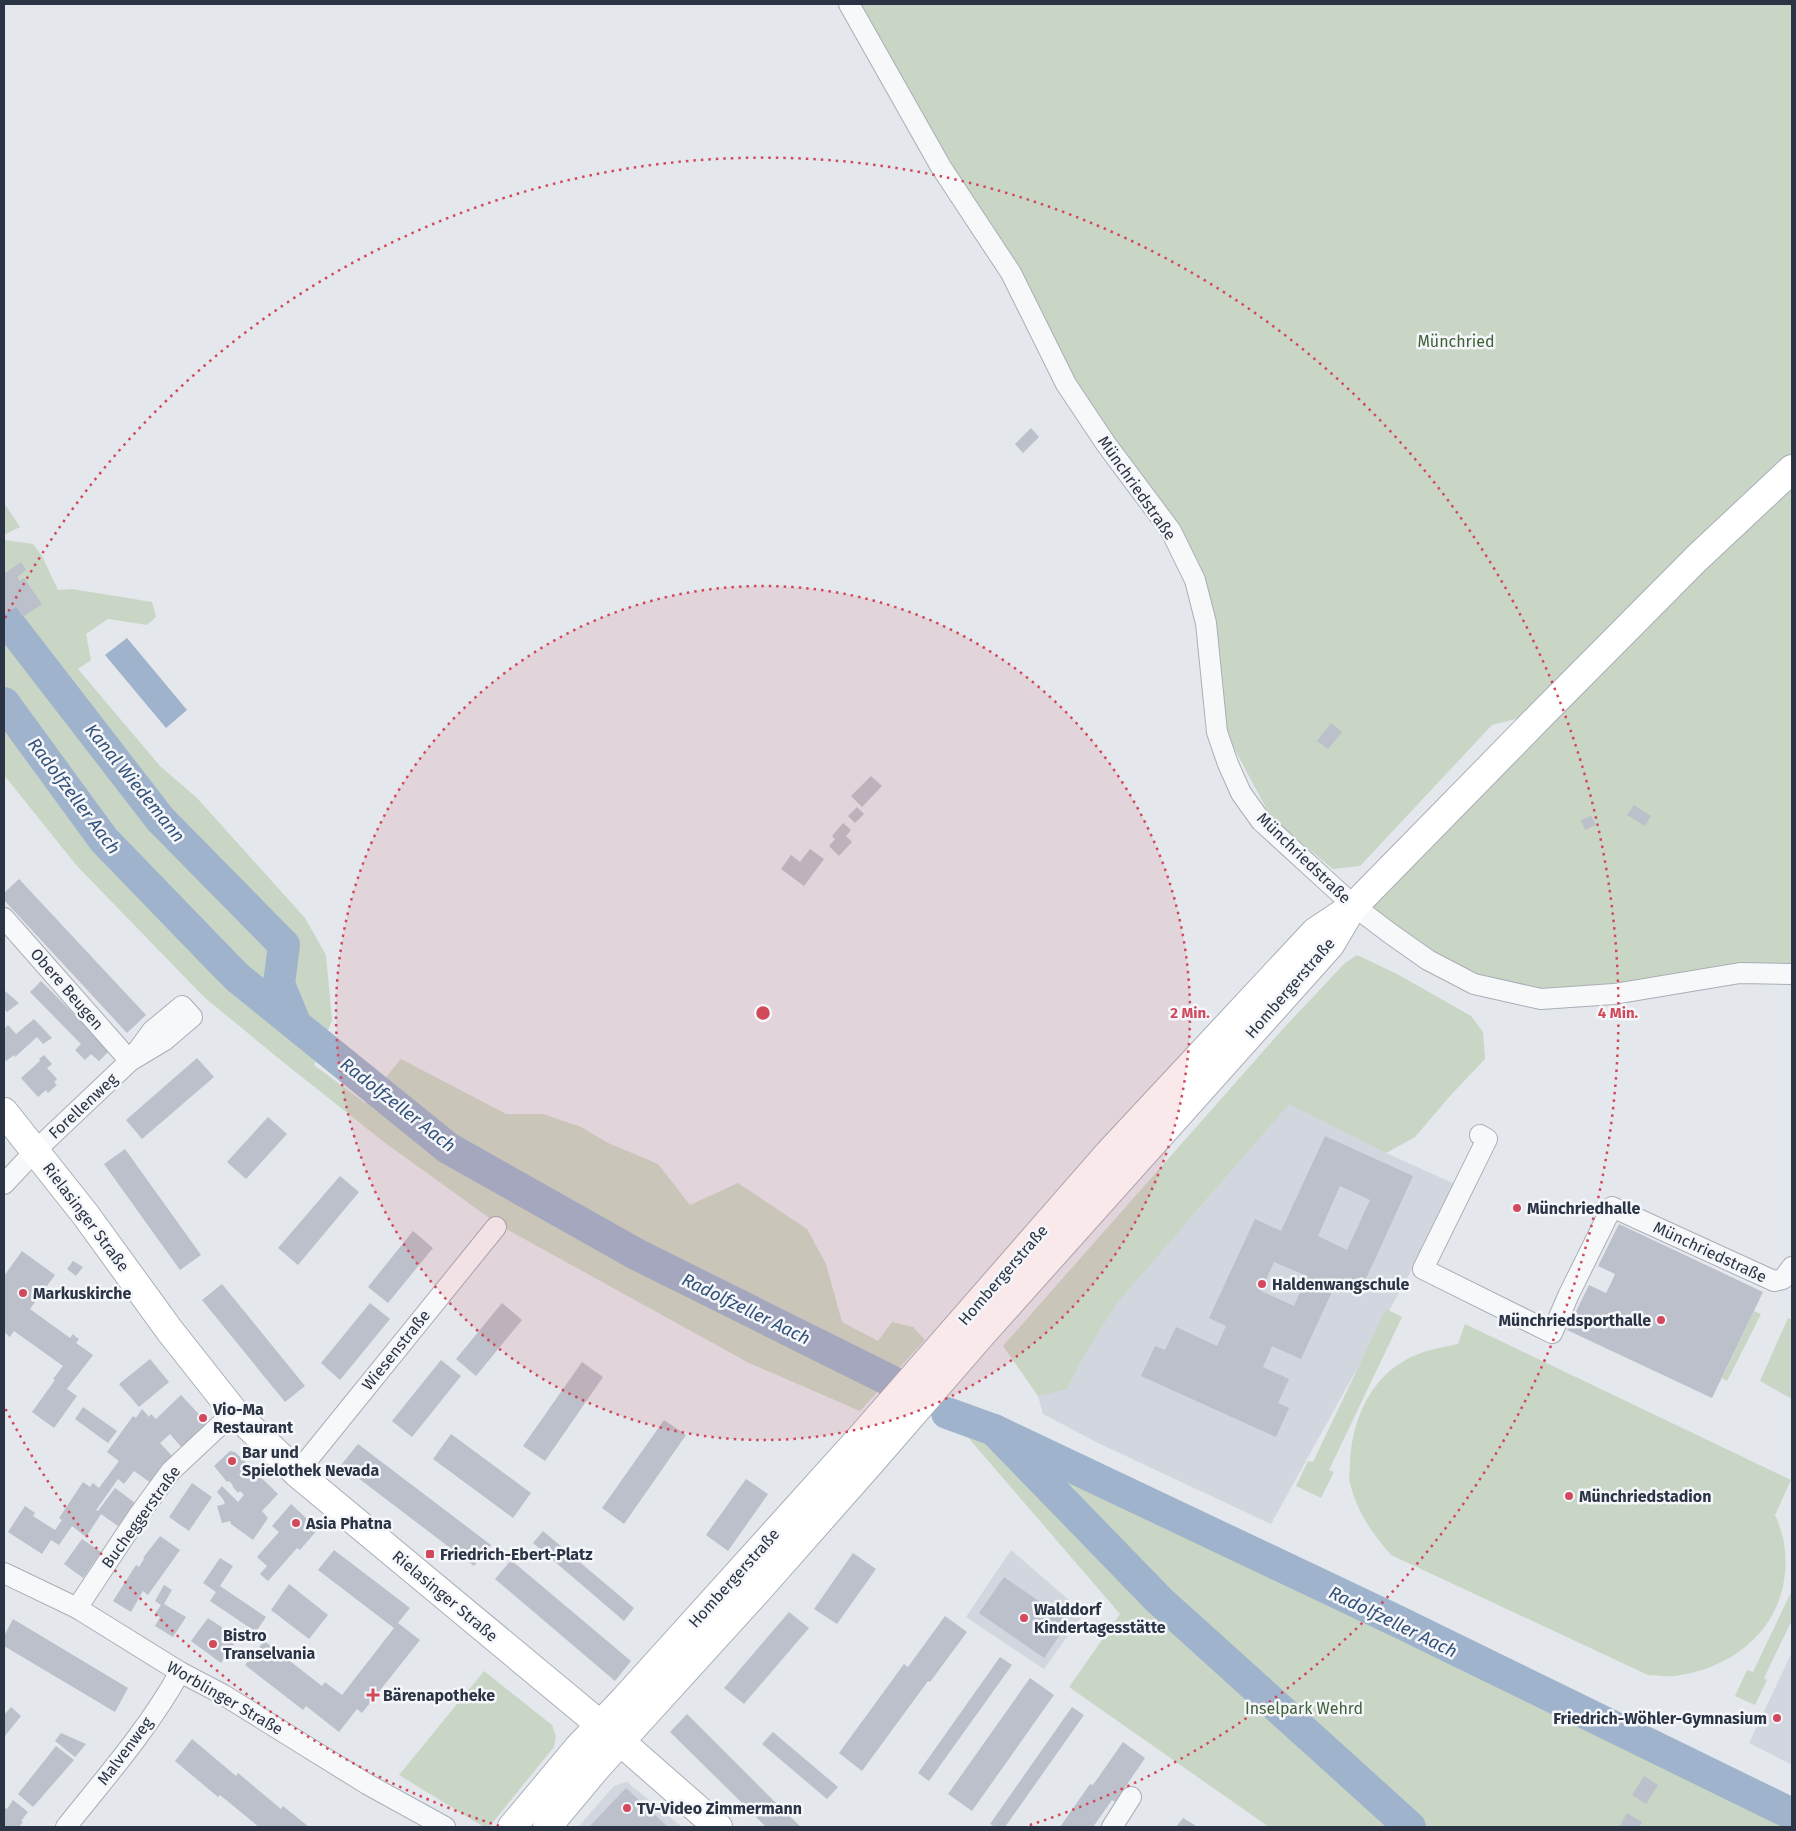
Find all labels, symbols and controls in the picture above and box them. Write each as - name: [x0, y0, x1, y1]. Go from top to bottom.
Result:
- park label: Münchried: [1417, 332, 1495, 351]
- street label: Münchriedstraße: [1094, 432, 1180, 544]
- water label: Kanal Wiedemann: [80, 719, 190, 847]
- water label: Radolfzeller Aach: [23, 733, 125, 859]
- street label: Münchriedstraße: [1253, 808, 1355, 908]
- street label: Hombergerstraße: [1241, 934, 1339, 1042]
- street label: Obere Beugen: [26, 944, 108, 1034]
- centre of rings: [754, 1004, 772, 1022]
- text: 2 Min.: [1170, 1004, 1210, 1022]
- text: 4 Min.: [1598, 1004, 1639, 1022]
- water label: Radolfzeller Aach: [336, 1053, 460, 1157]
- street label: Forellenweg: [45, 1069, 122, 1143]
- street label: Rielasinger Straße: [39, 1159, 133, 1275]
- place label: Münchriedhalle: [1527, 1199, 1640, 1218]
- marker: Münchriedhalle: [1511, 1202, 1523, 1214]
- street label: Münchriedstraße: [1650, 1217, 1770, 1287]
- street label: Hombergerstraße: [954, 1221, 1052, 1329]
- water label: Radolfzeller Aach: [678, 1268, 814, 1350]
- place label: Haldenwangschule: [1272, 1275, 1409, 1294]
- marker: Haldenwangschule: [1256, 1278, 1268, 1290]
- place label: Markuskirche: [33, 1284, 132, 1303]
- marker: Markuskirche: [17, 1287, 29, 1299]
- street label: Wiesenstraße: [358, 1306, 434, 1394]
- place label: Münchriedsporthalle: [1498, 1311, 1651, 1330]
- marker: Münchriedsporthalle: [1655, 1314, 1667, 1326]
- place label: Vio-Ma Restaurant: [212, 1400, 294, 1437]
- marker: Vio-Ma Restaurant: [197, 1412, 209, 1424]
- place label: Bar und Spielothek Nevada: [242, 1443, 379, 1480]
- marker: Bar und Spielothek Nevada: [226, 1455, 238, 1467]
- street label: Bucheggerstraße: [98, 1462, 184, 1572]
- place label: Münchriedstadion: [1579, 1487, 1711, 1506]
- marker: Münchriedstadion: [1563, 1490, 1575, 1502]
- place label: Asia Phatna: [305, 1514, 392, 1533]
- marker: Asia Phatna: [290, 1517, 302, 1529]
- street label: Hombergerstraße: [685, 1525, 783, 1631]
- place label: Friedrich-Ebert-Platz: [440, 1545, 593, 1564]
- street label: Rielasinger Straße: [388, 1546, 502, 1646]
- marker: Friedrich-Ebert-Platz: [424, 1548, 436, 1560]
- water label: Radolfzeller Aach: [1325, 1581, 1461, 1663]
- place label: Walddorf Kindertagesstätte: [1034, 1600, 1166, 1637]
- marker: Walddorf Kindertagesstätte: [1018, 1612, 1030, 1624]
- place label: Bistro Transelvania: [223, 1626, 316, 1663]
- marker: Bistro Transelvania: [207, 1638, 219, 1650]
- street label: Worblinger Straße: [164, 1657, 286, 1739]
- place label: Bärenapotheke: [383, 1686, 495, 1705]
- marker: Bärenapotheke: [367, 1689, 379, 1701]
- park label: Inselpark Wehrd: [1245, 1699, 1363, 1718]
- place label: Friedrich-Wöhler-Gymnasium: [1553, 1709, 1767, 1728]
- marker: Friedrich-Wöhler-Gymnasium: [1771, 1712, 1783, 1724]
- street label: Malvenweg: [93, 1713, 157, 1789]
- place label: TV-Video Zimmermann: [637, 1799, 802, 1818]
- marker: TV-Video Zimmermann: [621, 1802, 633, 1814]

